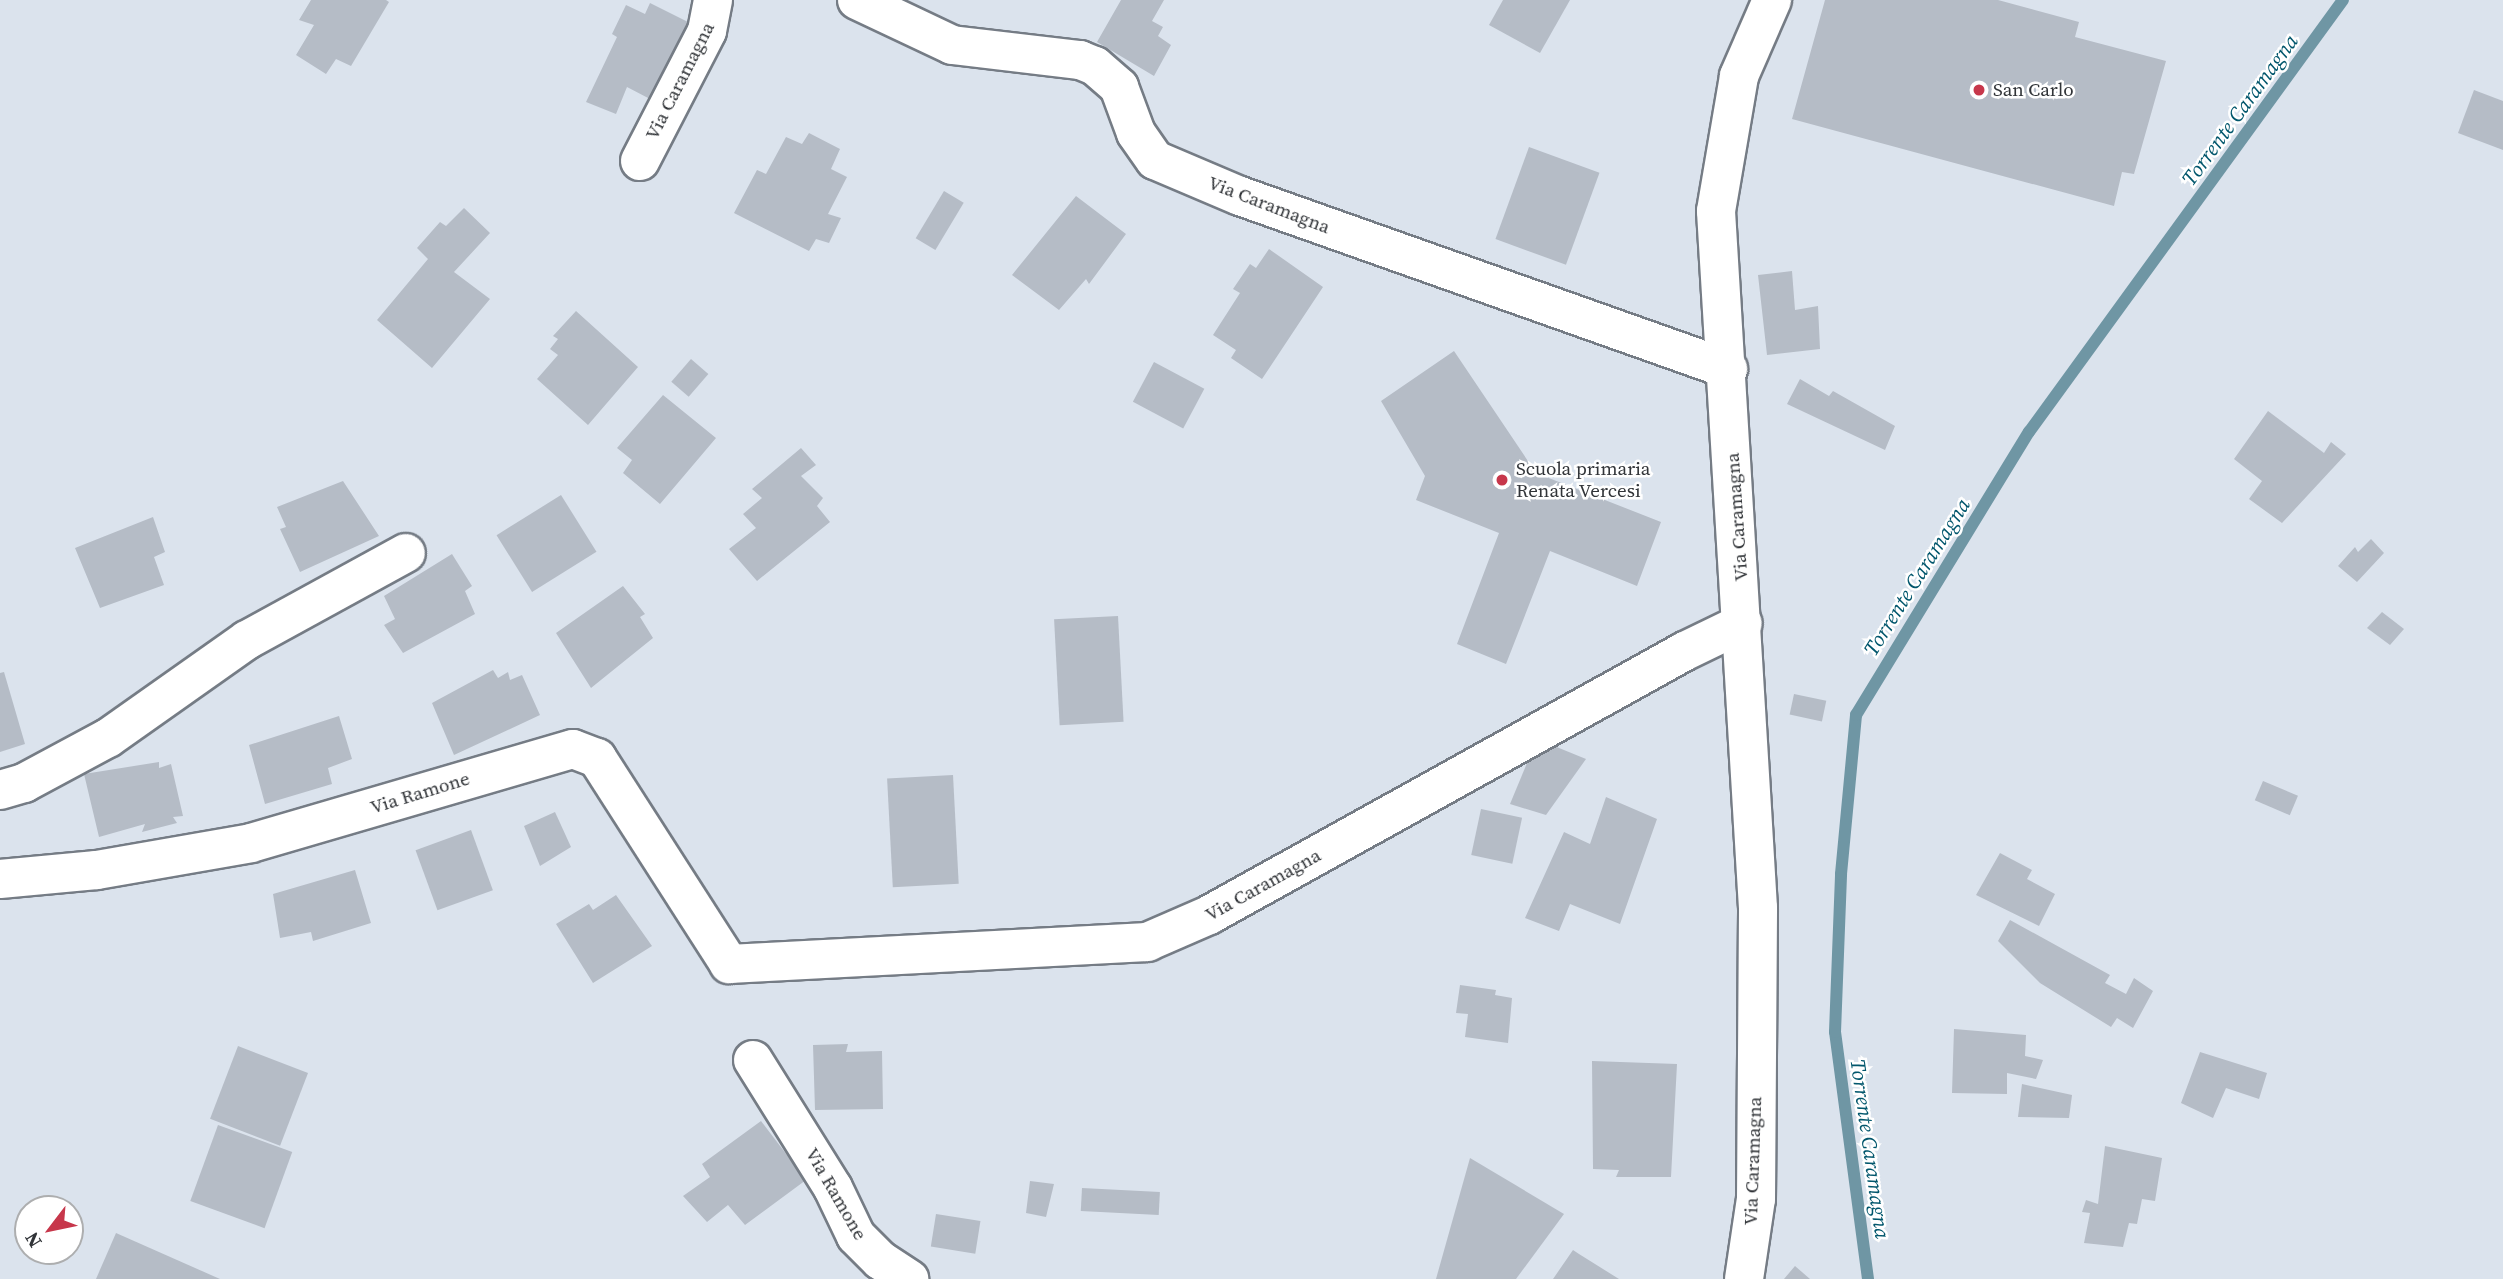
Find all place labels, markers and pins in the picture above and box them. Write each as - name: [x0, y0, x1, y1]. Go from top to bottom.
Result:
- place label: San Carlo: [1993, 79, 2074, 101]
- marker: San Carlo: [1971, 82, 1987, 98]
- place label: Scuola primaria Renata Vercesi: [1516, 458, 1651, 502]
- marker: Scuola primaria Renata Vercesi: [1494, 472, 1510, 488]

